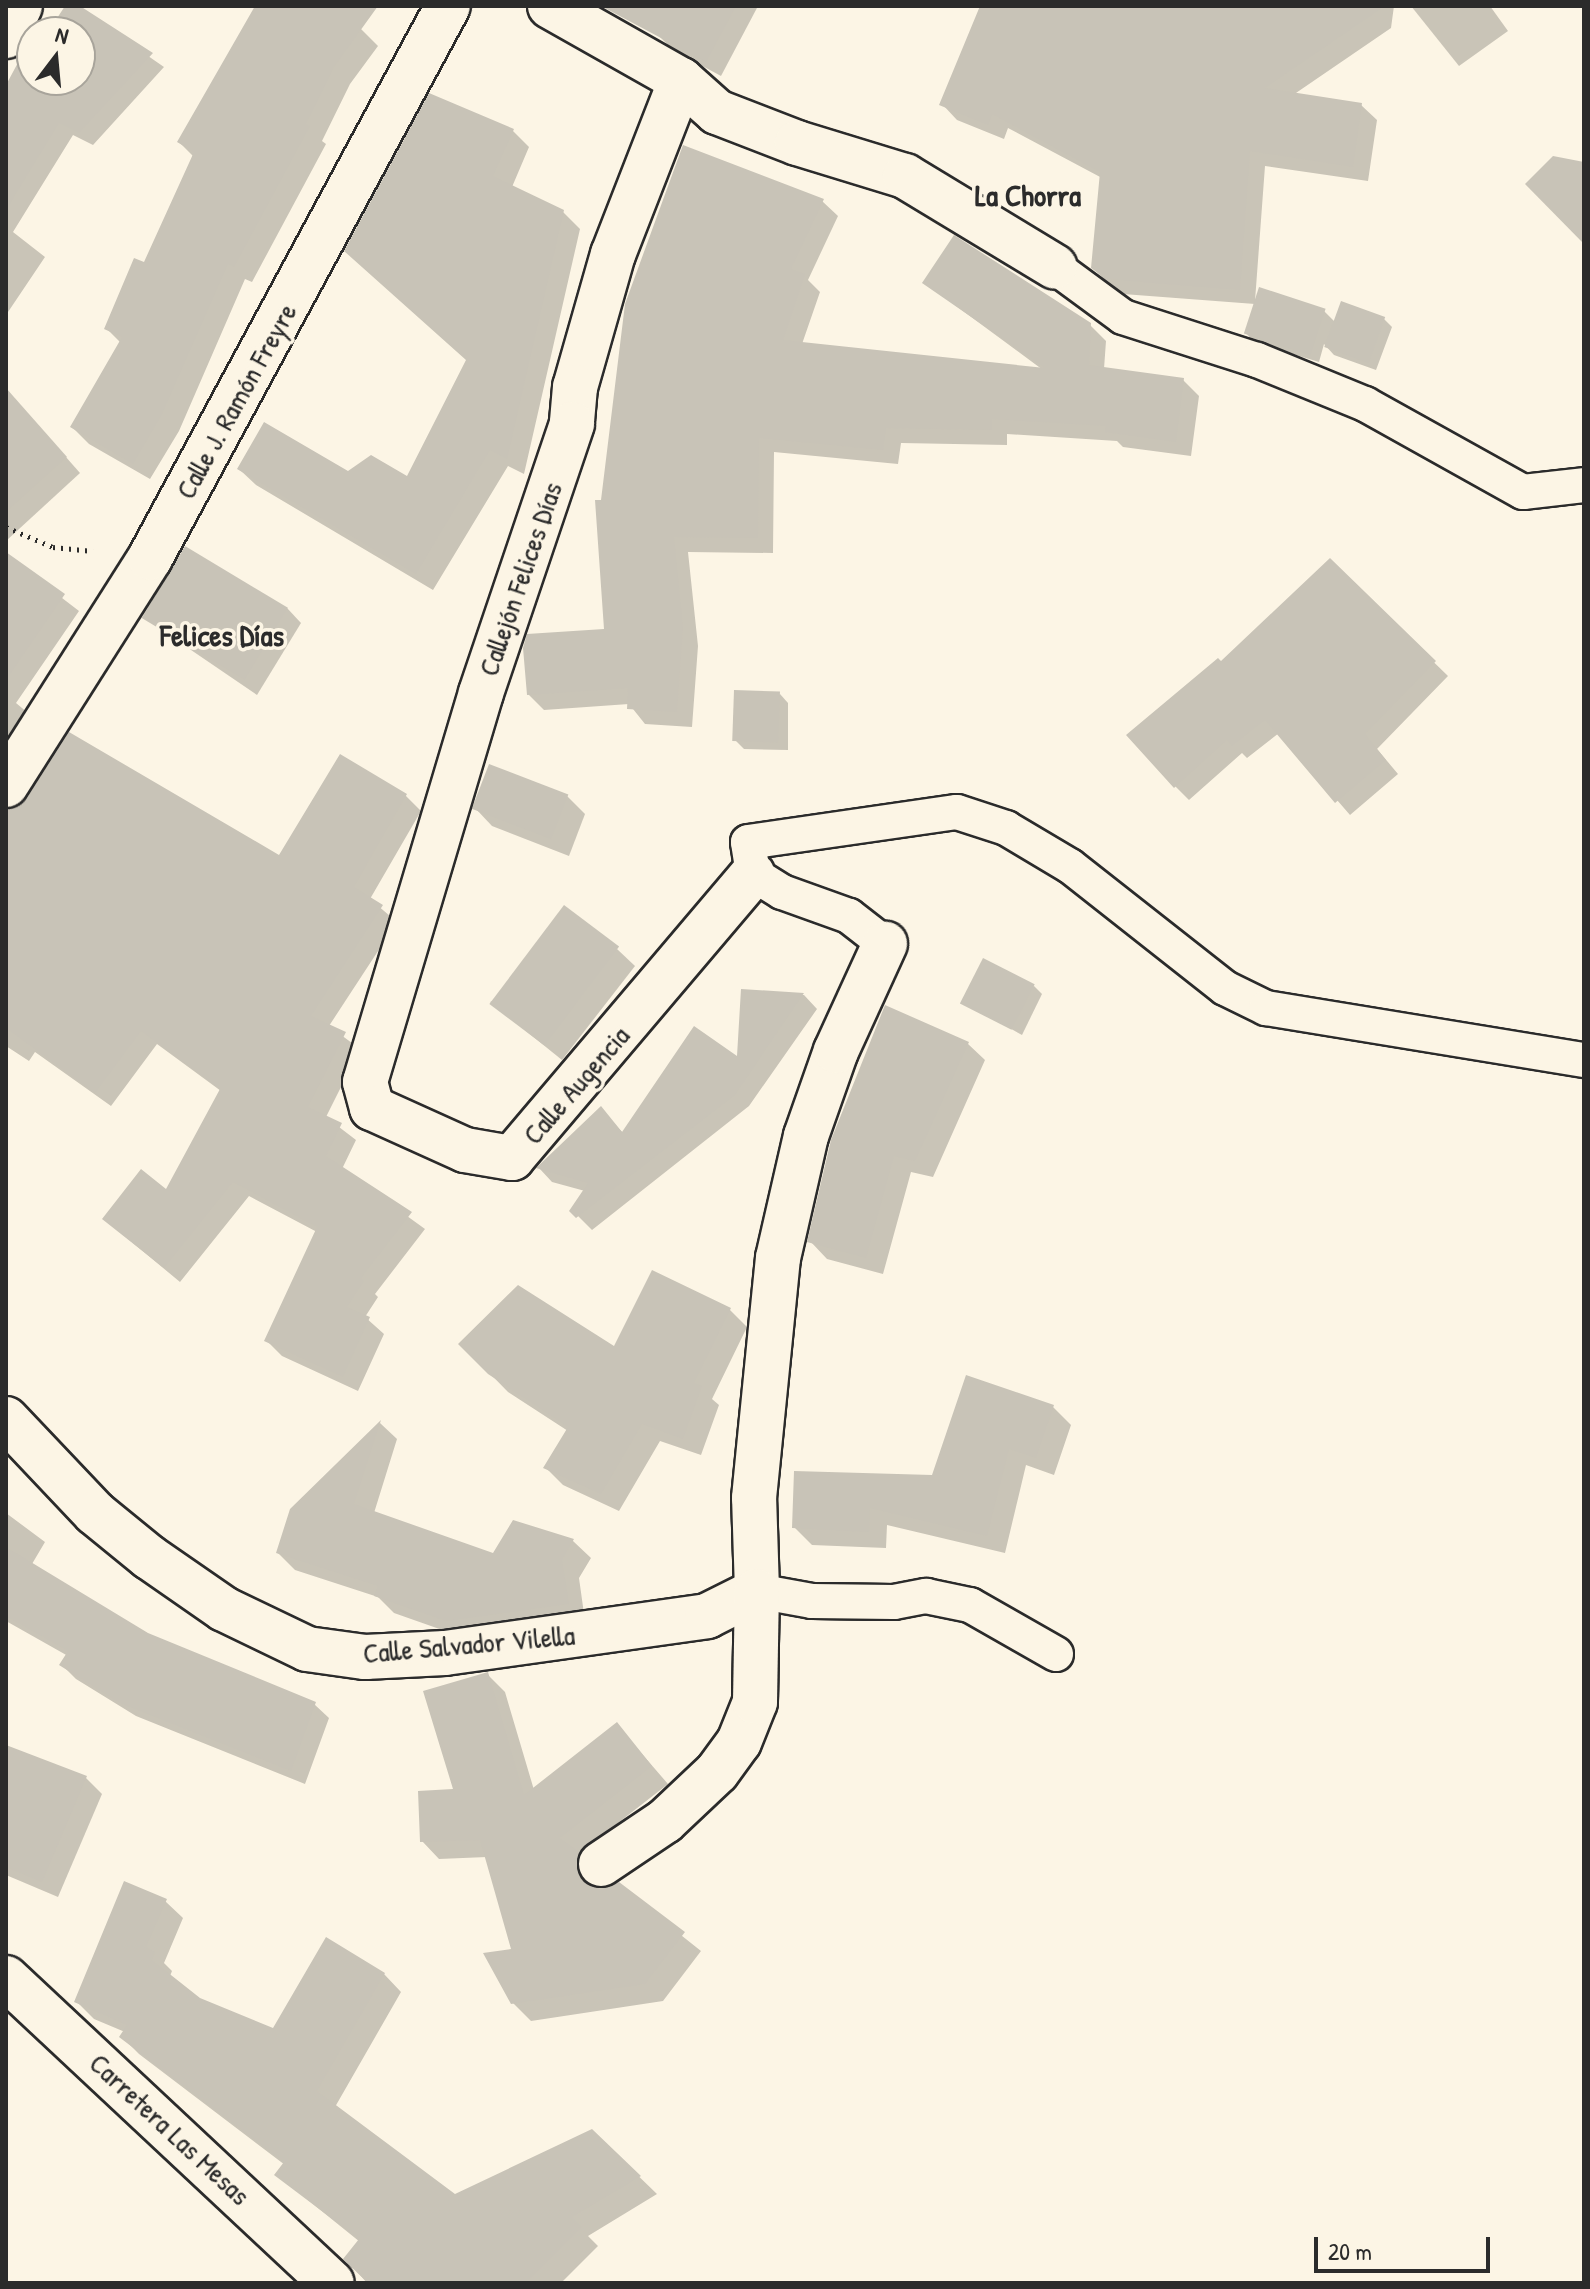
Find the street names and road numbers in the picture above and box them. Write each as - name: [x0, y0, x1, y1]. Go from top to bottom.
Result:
- street label: Calle J. Ramón Freyre: [168, 297, 304, 505]
- street label: Callejón Felices Días: [471, 478, 569, 680]
- street label: Calle Augencia: [516, 1019, 636, 1151]
- street label: Calle Salvador Vilella: [362, 1618, 576, 1670]
- street label: Carretera Las Mesas: [83, 2046, 257, 2212]

